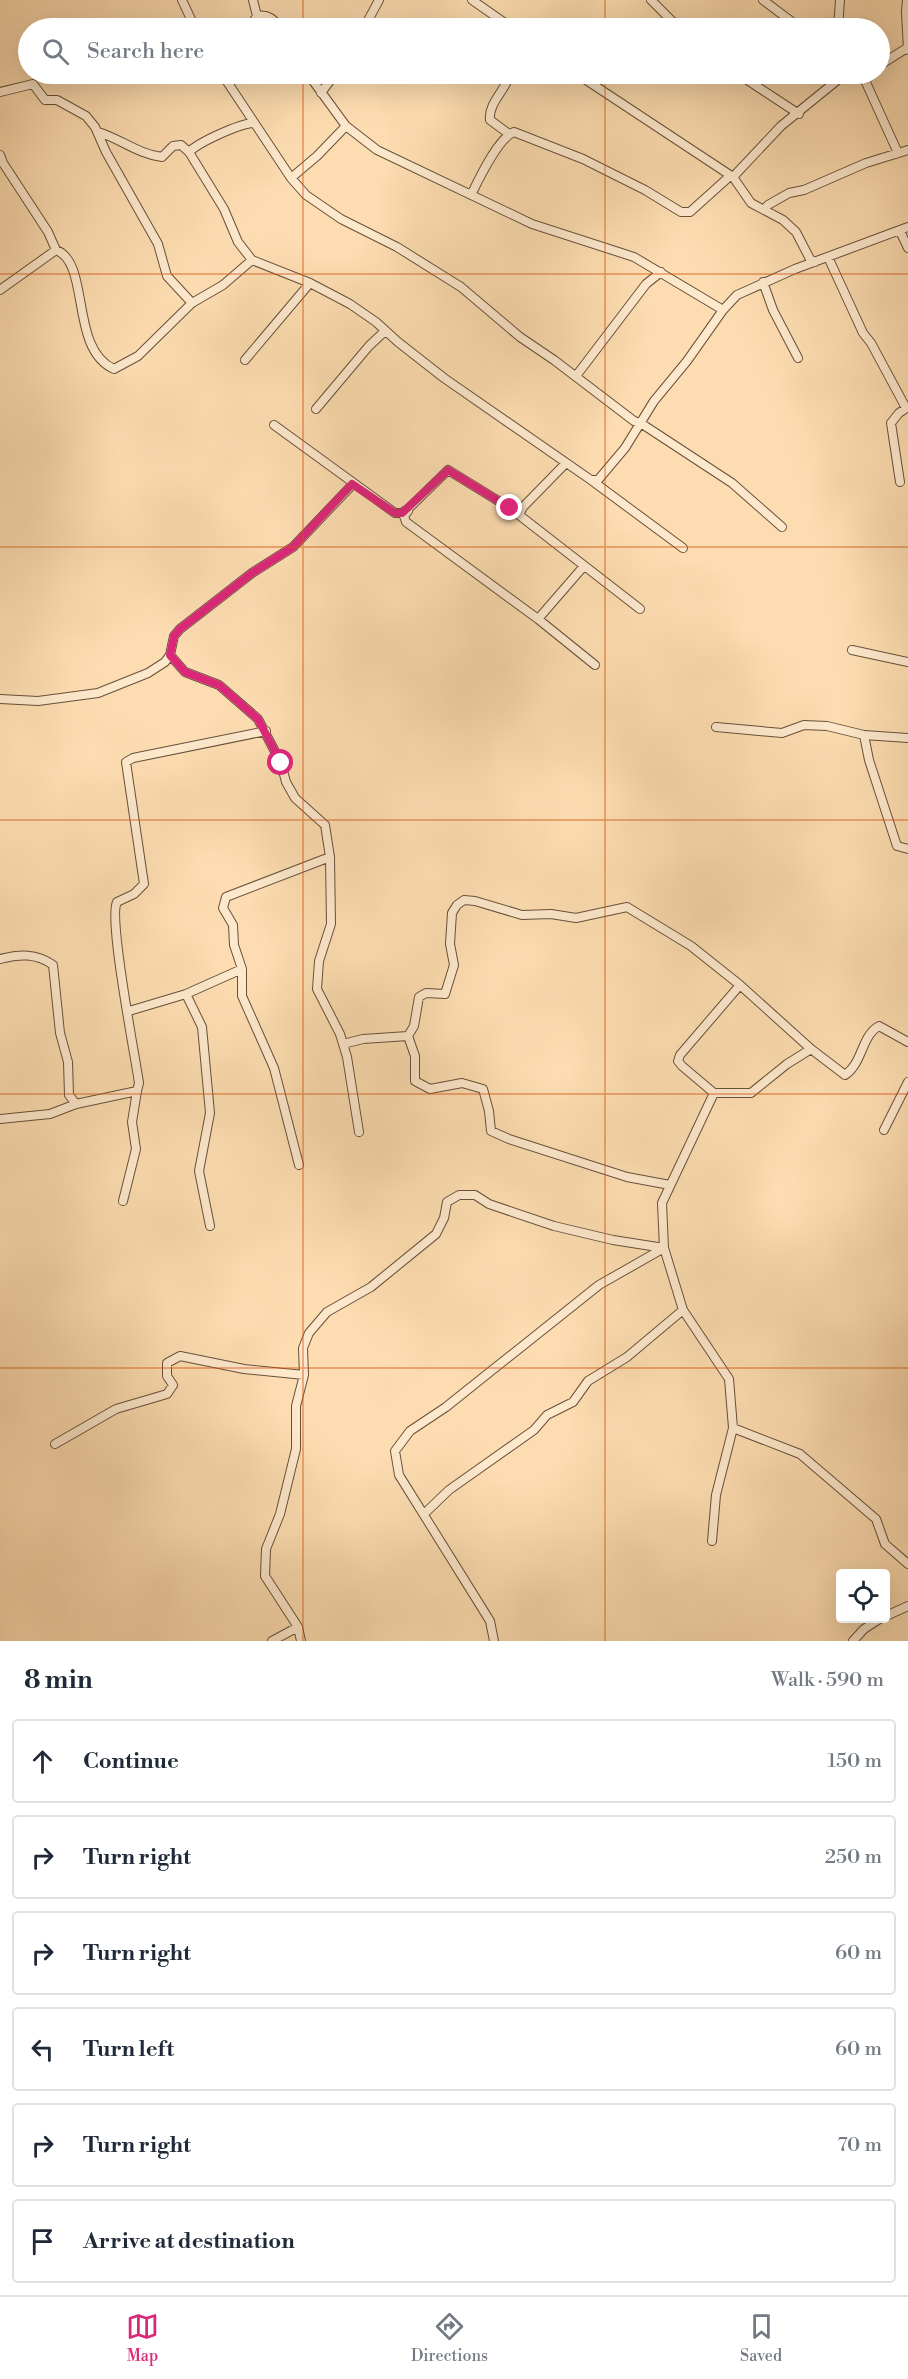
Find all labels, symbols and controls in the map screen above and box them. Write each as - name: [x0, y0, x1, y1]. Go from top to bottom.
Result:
- search box: [18, 18, 890, 84]
- icon: search: [39, 35, 72, 68]
- text: Search here: [87, 38, 204, 65]
- route end: [496, 494, 522, 520]
- route start: [267, 749, 293, 775]
- map controls: [836, 1569, 890, 1623]
- button: locate: [836, 1569, 890, 1623]
- text: 8 min: [24, 1664, 93, 1696]
- text: Walk · 590 m: [771, 1668, 884, 1693]
- icon: ahead: [26, 1745, 59, 1778]
- text: Continue: [83, 1748, 179, 1775]
- text: 150 m: [827, 1749, 882, 1774]
- icon: right: [26, 1841, 59, 1874]
- text: Turn right: [83, 1844, 191, 1871]
- text: 250 m: [825, 1845, 882, 1870]
- icon: right: [26, 1937, 59, 1970]
- text: Turn right: [83, 1940, 191, 1967]
- text: 60 m: [835, 1941, 882, 1966]
- icon: left: [26, 2033, 59, 2066]
- text: Turn left: [83, 2036, 174, 2063]
- text: 60 m: [835, 2037, 882, 2062]
- icon: right: [26, 2129, 59, 2162]
- text: Turn right: [83, 2132, 191, 2159]
- text: 70 m: [838, 2133, 882, 2158]
- icon: arrive: [26, 2225, 59, 2258]
- text: Arrive at destination: [83, 2228, 295, 2255]
- tab: Map: [126, 2310, 159, 2366]
- tab: Directions: [411, 2310, 488, 2366]
- tab: Saved: [740, 2310, 782, 2366]

